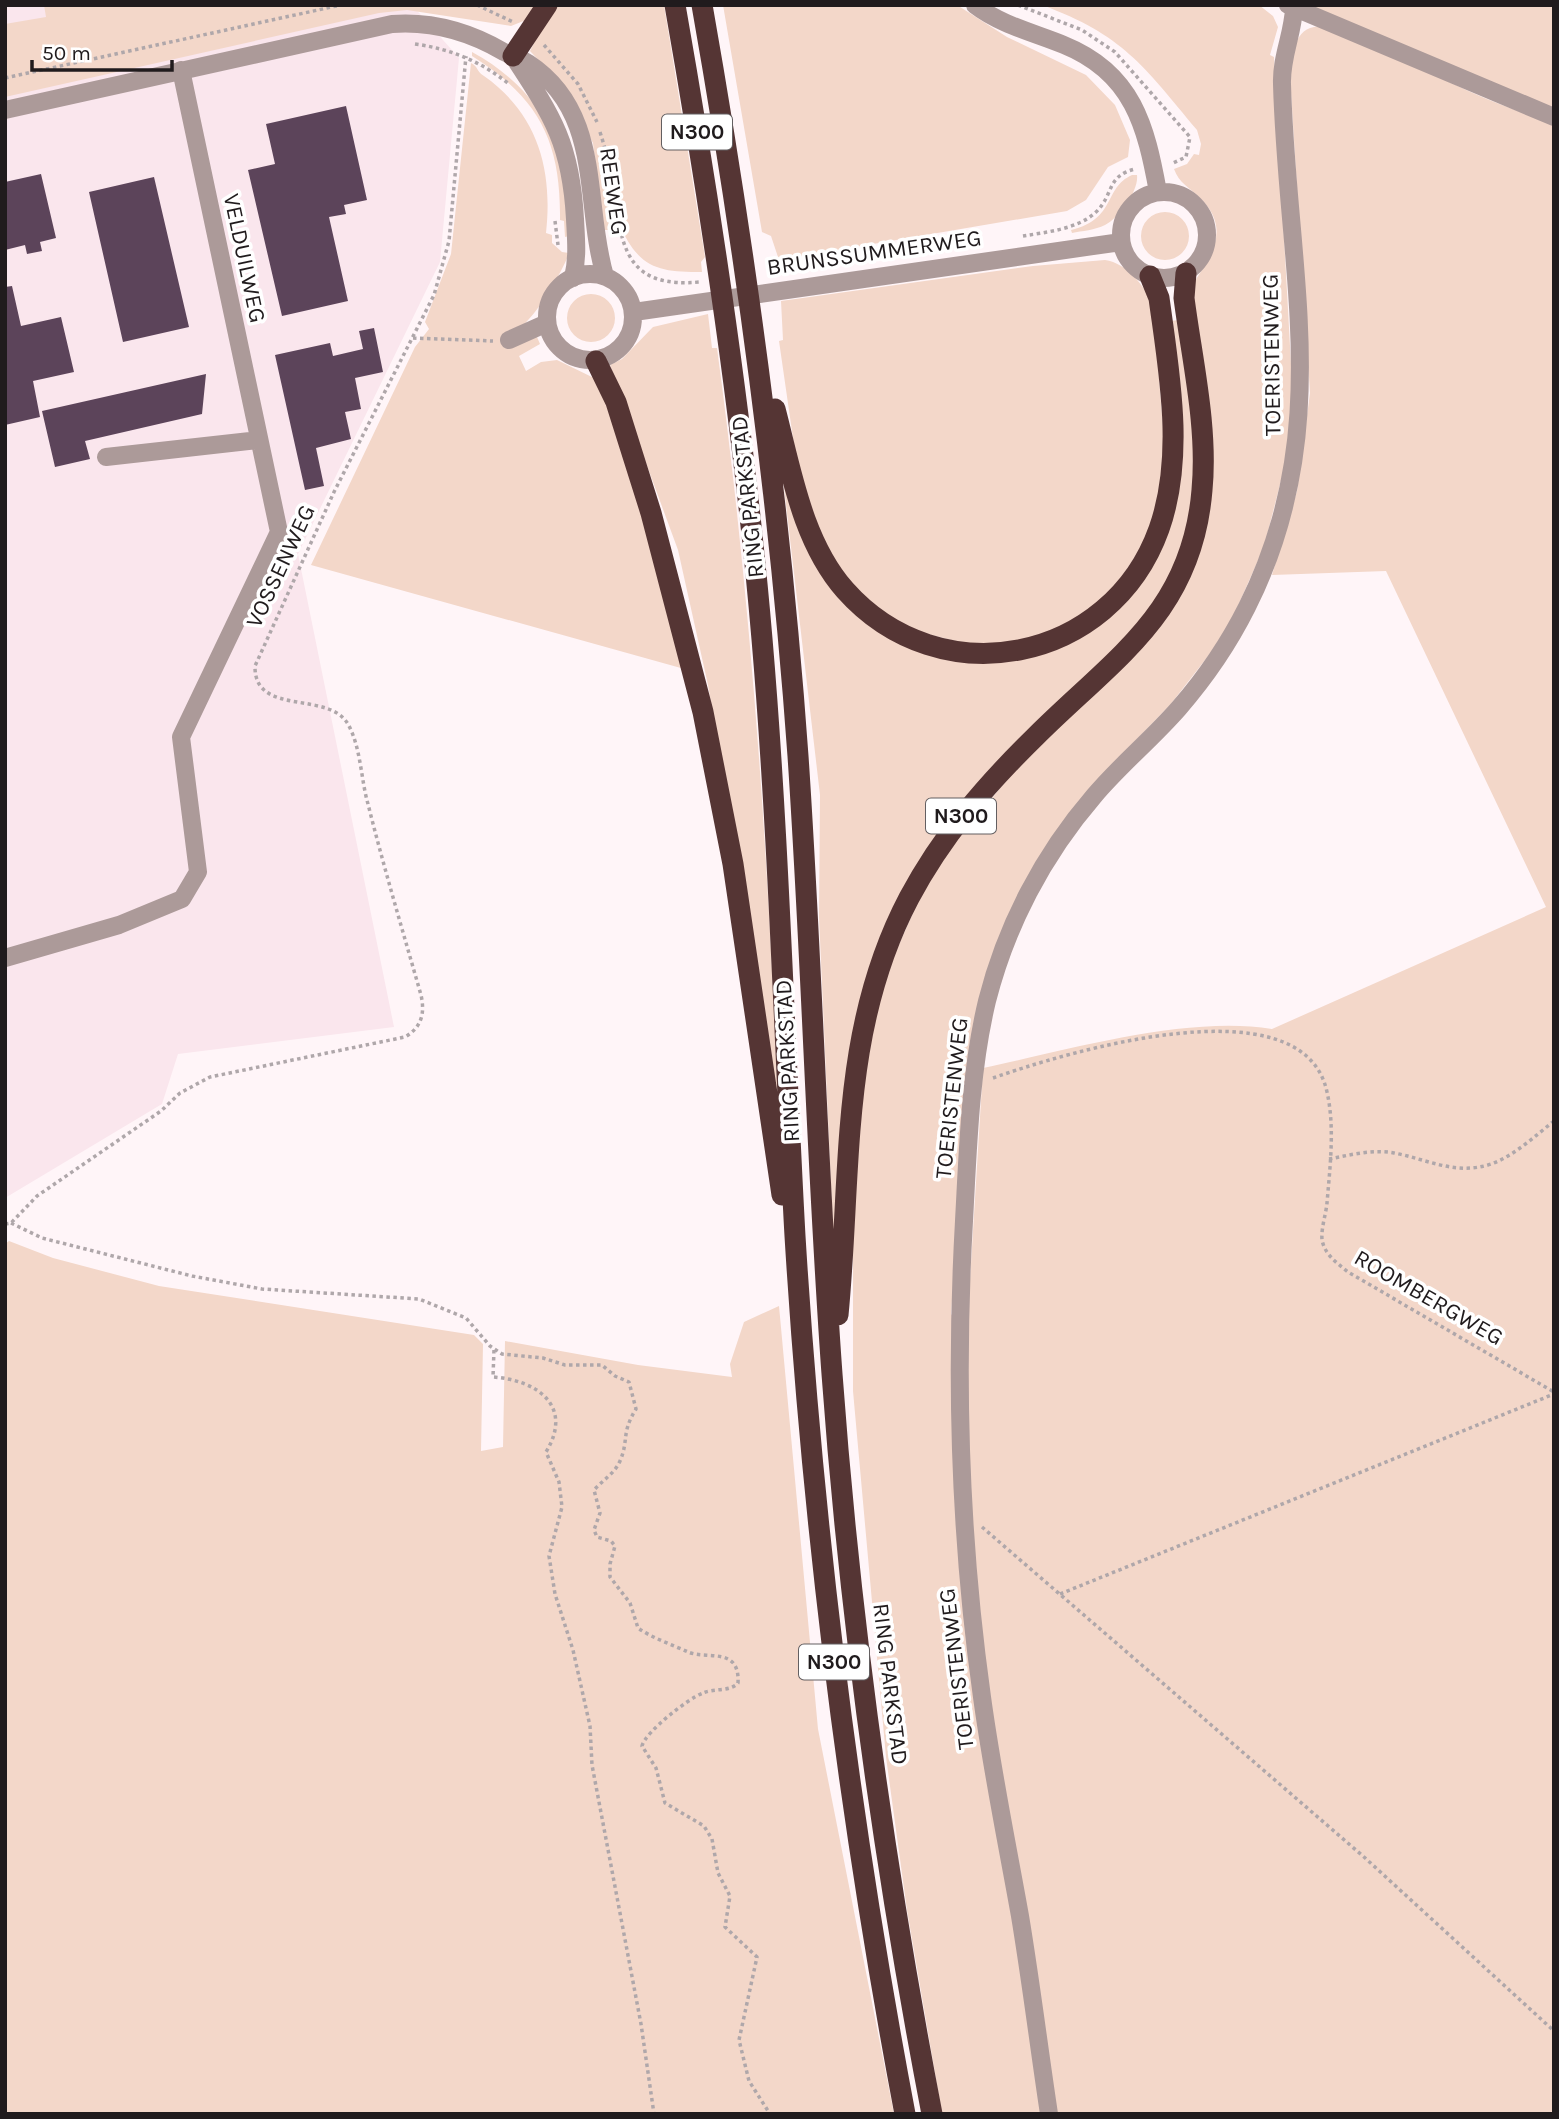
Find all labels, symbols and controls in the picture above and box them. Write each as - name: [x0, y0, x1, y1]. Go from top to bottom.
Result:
- scale bar: [32, 28, 172, 72]
- text: 50 m: [42, 41, 91, 65]
- road number: N300: [662, 114, 732, 150]
- street label: REEWEG: [594, 145, 633, 237]
- street label: VELDUILWEG: [218, 191, 271, 325]
- street label: BRUNSSUMMERWEG: [765, 224, 983, 281]
- street label: TOERISTENWEG: [1257, 274, 1286, 436]
- street label: RING PARKSTAD: [726, 415, 769, 579]
- street label: VOSSENWEG: [240, 501, 321, 632]
- road number: N300: [926, 798, 996, 834]
- street label: RING PARKSTAD: [770, 979, 805, 1143]
- street label: TOERISTENWEG: [930, 1016, 973, 1180]
- street label: ROOMBERGWEG: [1349, 1244, 1508, 1351]
- street label: TOERISTENWEG: [933, 1587, 980, 1751]
- street label: RING PARKSTAD: [867, 1602, 914, 1766]
- road number: N300: [799, 1644, 869, 1680]

